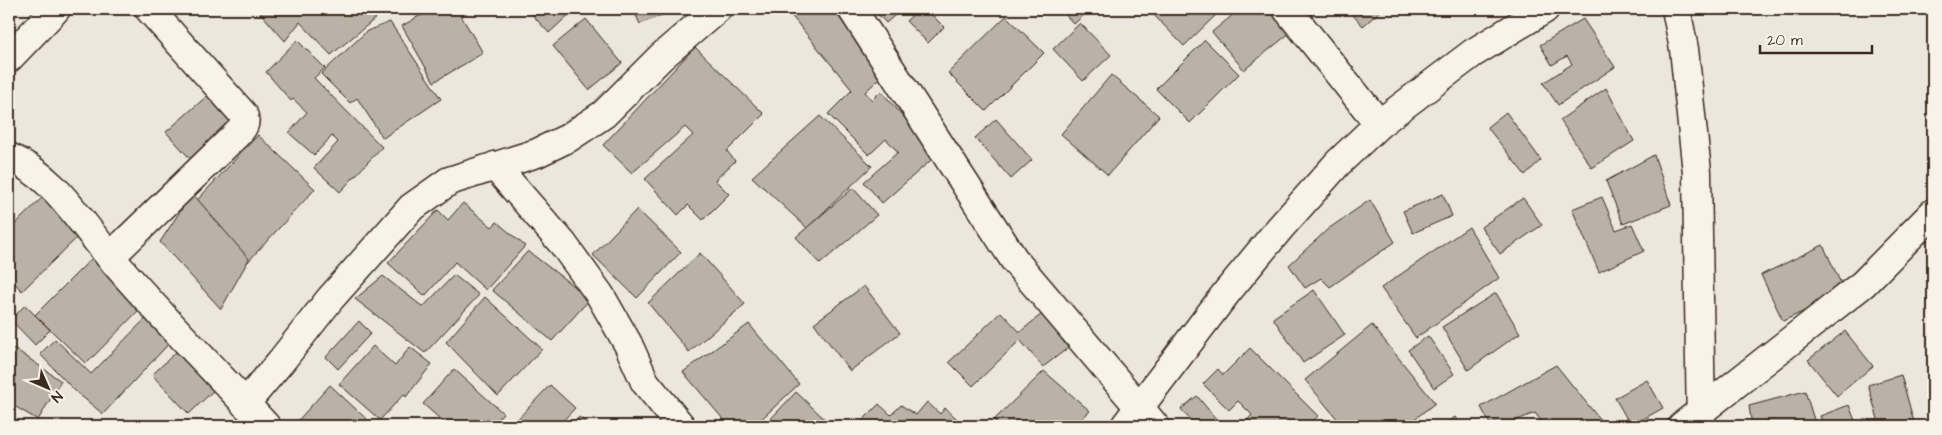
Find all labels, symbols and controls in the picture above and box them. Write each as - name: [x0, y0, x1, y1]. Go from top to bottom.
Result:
- scale bar: [1760, 22, 1872, 54]
- text: 20 m: [1767, 30, 1803, 51]
- north arrow: [22, 362, 72, 412]
- text: N: [46, 386, 67, 407]

